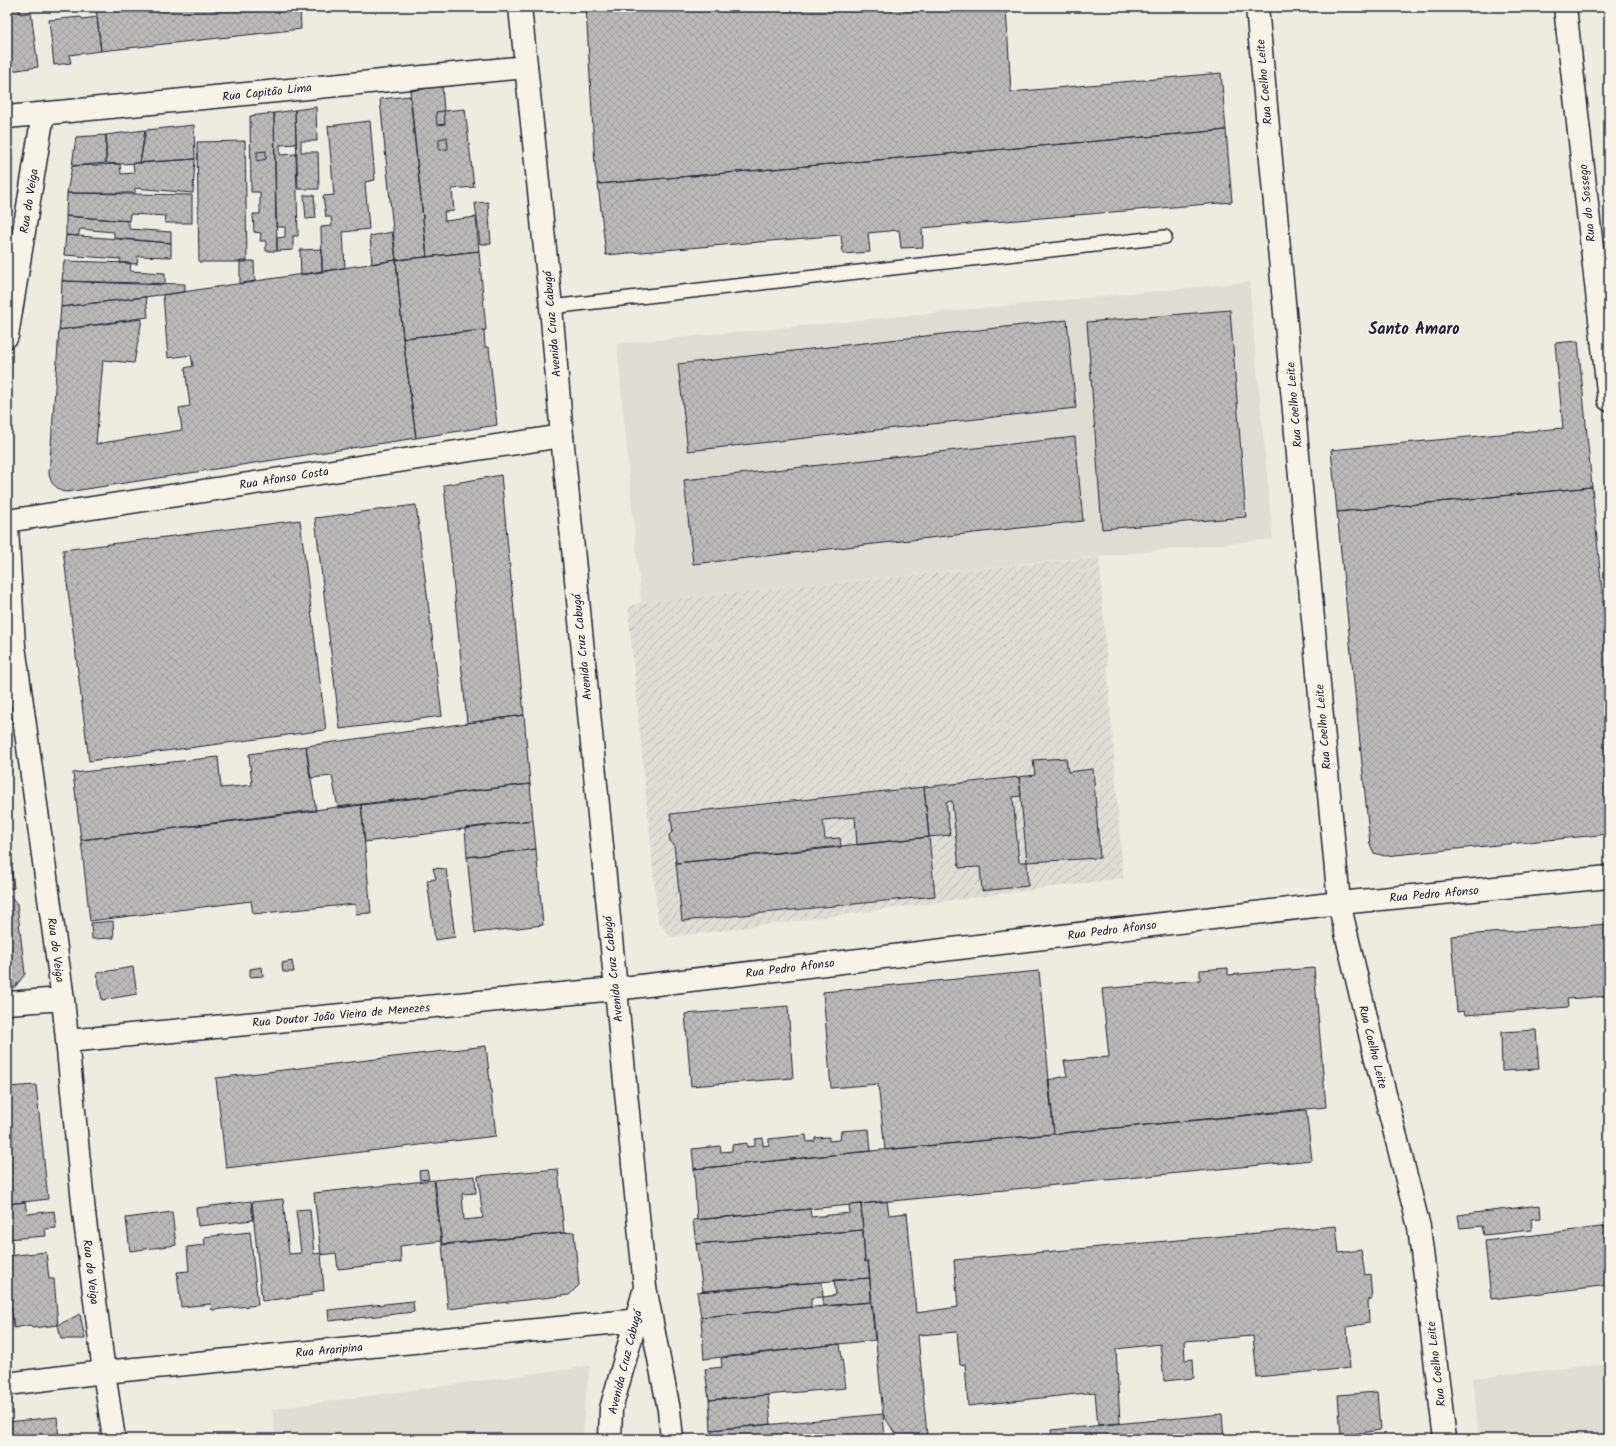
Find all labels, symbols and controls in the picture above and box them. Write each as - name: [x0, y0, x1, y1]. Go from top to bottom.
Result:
- street label: Rua Coelho Leite: [1251, 38, 1278, 125]
- street label: Rua Capitão Lima: [221, 78, 313, 107]
- street label: Rua do Sossego: [1574, 163, 1601, 243]
- street label: Rua do Veiga: [15, 167, 44, 235]
- street label: Avenida Cruz Cabugá: [538, 269, 567, 378]
- district label: Santo Amaro: [1369, 317, 1459, 342]
- street label: Rua Coelho Leite: [1281, 361, 1308, 448]
- street label: Rua Afonso Costa: [238, 462, 330, 495]
- street label: Avenida Cruz Cabugá: [567, 592, 598, 701]
- street label: Rua Coelho Leite: [1310, 683, 1337, 770]
- street label: Rua Pedro Afonso: [1389, 881, 1479, 908]
- street label: Avenida Cruz Cabugá: [598, 914, 629, 1023]
- street label: Rua do Veiga: [42, 916, 70, 984]
- street label: Rua Pedro Afonso: [1066, 916, 1158, 945]
- street label: Rua Pedro Afonso: [744, 954, 836, 983]
- street label: Rua Doutor João Vieira de Menezes: [251, 998, 431, 1033]
- street label: Rua Coelho Leite: [1353, 1003, 1392, 1092]
- street label: Rua do Veiga: [77, 1238, 104, 1306]
- street label: Avenida Cruz Cabugá: [603, 1307, 648, 1416]
- street label: Rua Coelho Leite: [1422, 1320, 1451, 1408]
- street label: Rua Araripina: [295, 1338, 364, 1363]

